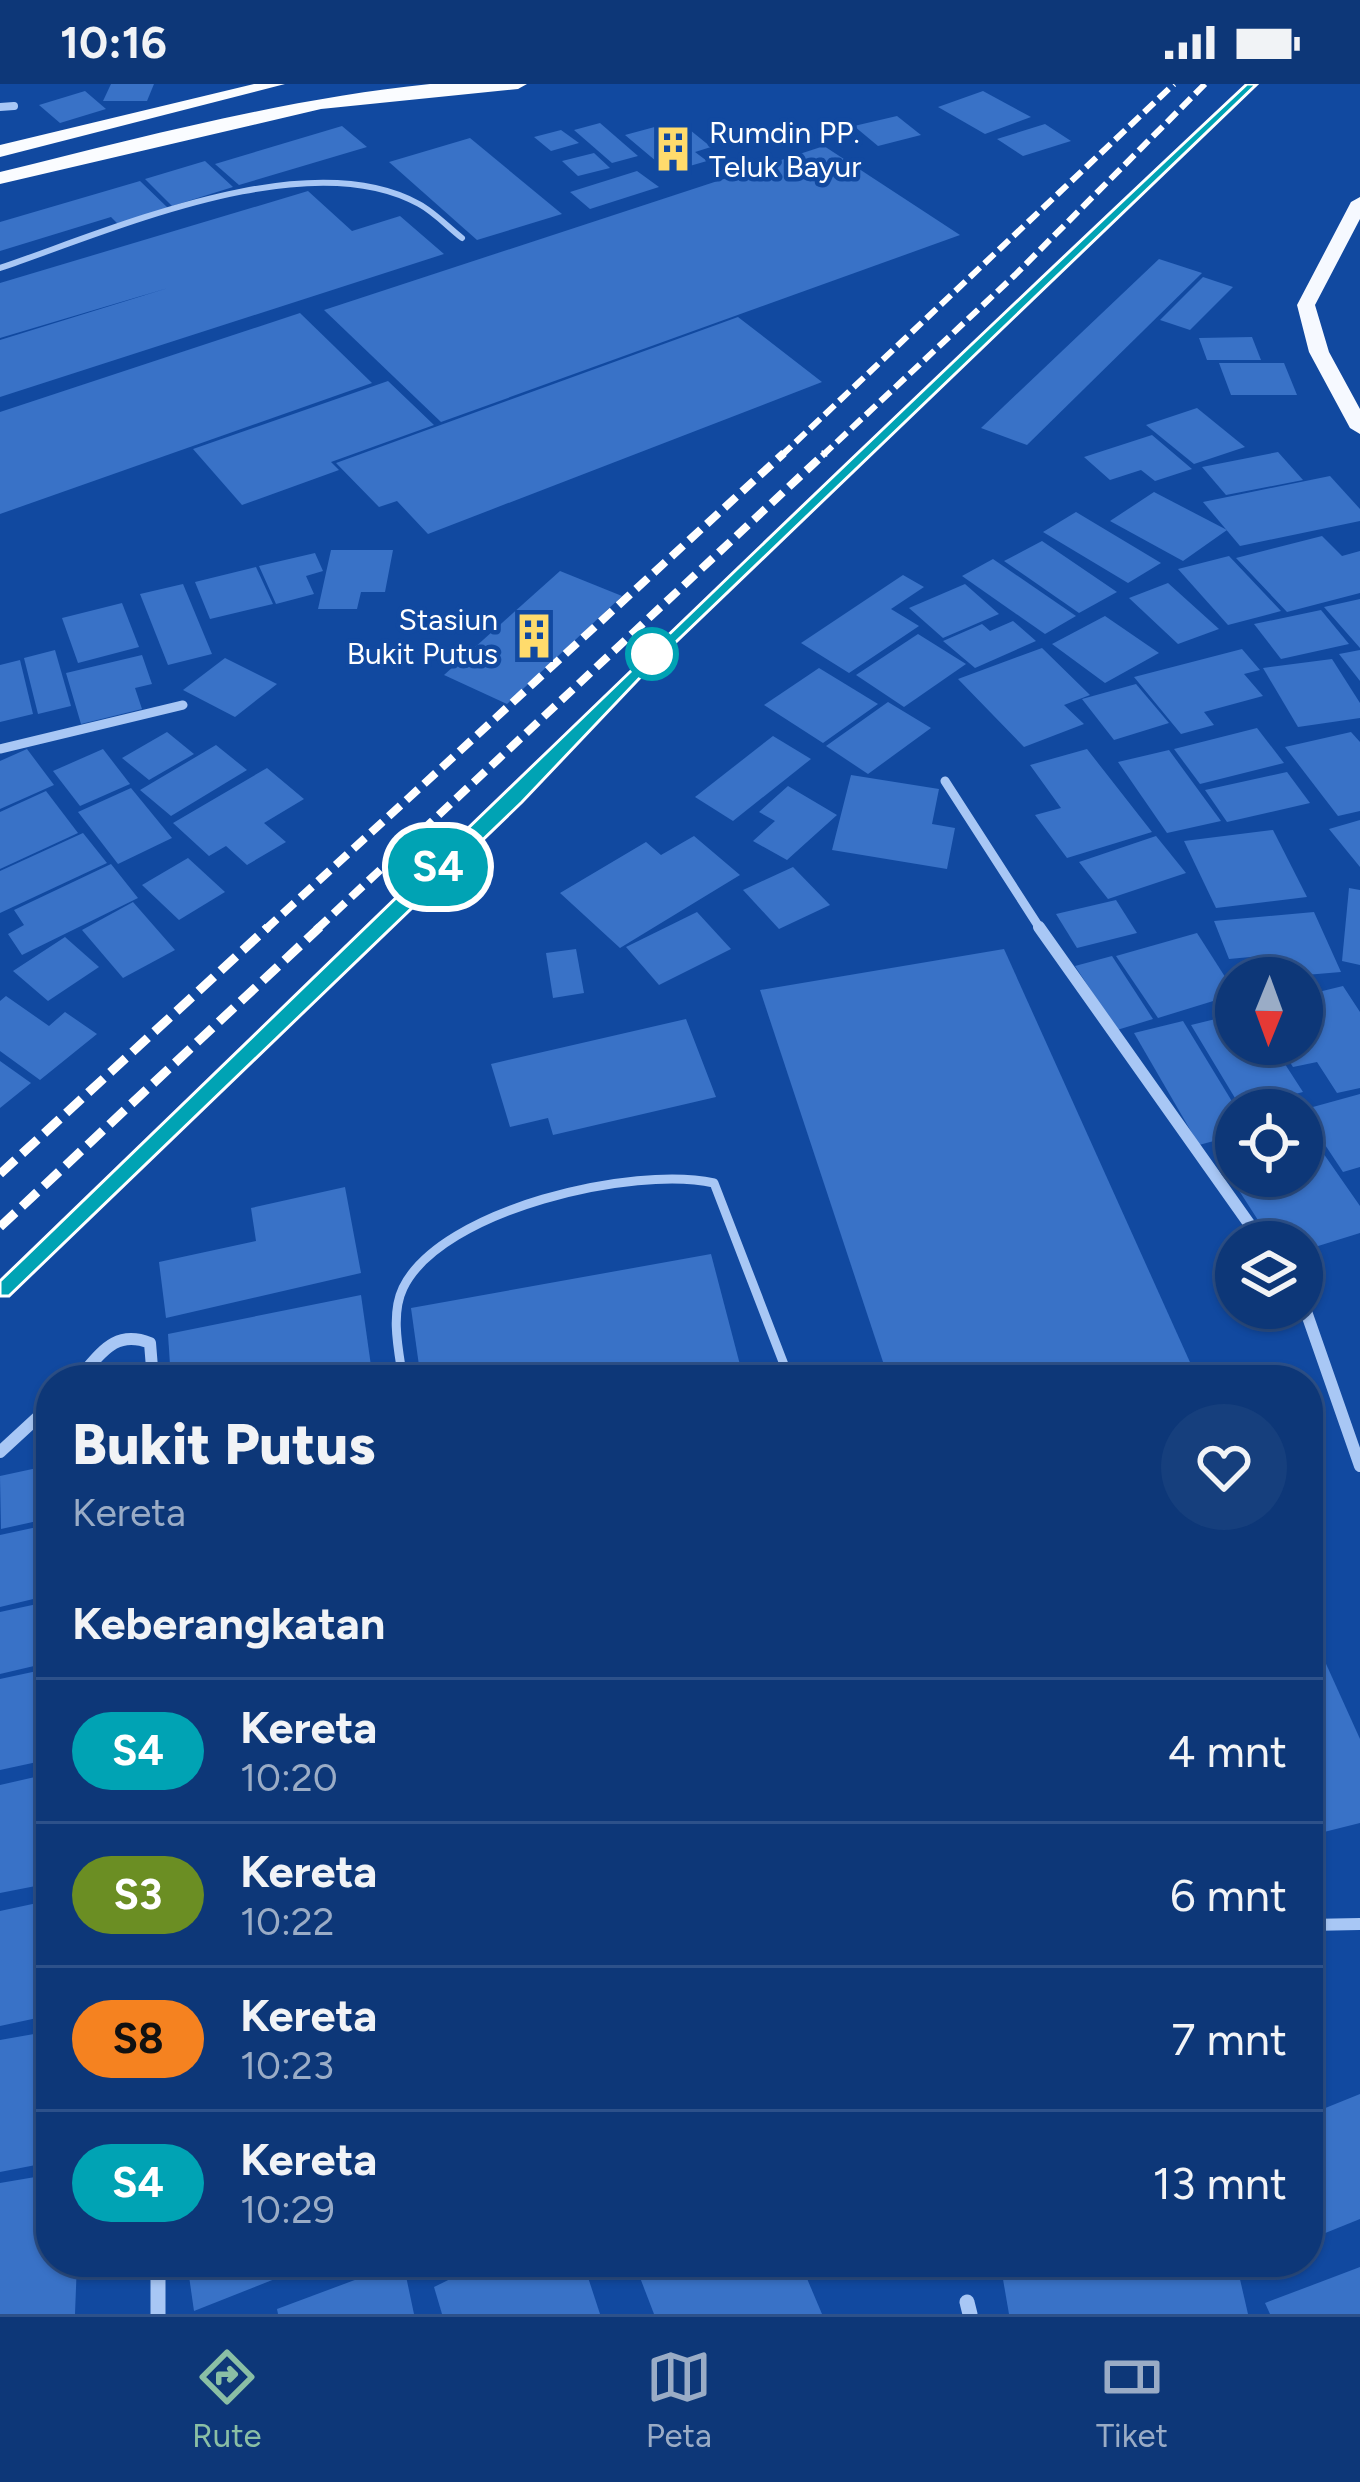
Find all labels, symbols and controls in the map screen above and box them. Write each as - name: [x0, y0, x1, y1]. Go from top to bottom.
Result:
- text: 10:16: [60, 15, 167, 69]
- place label: Rumdin PP. Teluk Bayur: [709, 114, 861, 185]
- building icon: Rumdin PP. Teluk Bayur: [648, 124, 698, 174]
- place label: Stasiun Bukit Putus: [347, 601, 498, 672]
- building icon: Stasiun Bukit Putus: [509, 611, 559, 661]
- unlabelled marker: [627, 629, 677, 679]
- line badge: S4: [384, 828, 492, 906]
- text: S4: [412, 841, 464, 892]
- north arrow: [1215, 957, 1323, 1065]
- map controls: [1215, 957, 1323, 1329]
- button: locate: [1215, 1089, 1323, 1197]
- button: layers: [1215, 1221, 1323, 1329]
- button: heart: [1161, 1404, 1287, 1530]
- text: Bukit Putus: [72, 1410, 375, 1478]
- text: Kereta: [72, 1489, 186, 1536]
- text: Keberangkatan: [72, 1596, 385, 1650]
- text: Kereta: [240, 1700, 377, 1754]
- text: 4 mnt: [1168, 1724, 1287, 1778]
- text: S4: [112, 1725, 164, 1776]
- text: 10:20: [240, 1754, 338, 1801]
- text: Kereta: [240, 1844, 377, 1898]
- text: 6 mnt: [1170, 1868, 1287, 1922]
- text: S3: [114, 1869, 162, 1920]
- text: 10:22: [240, 1898, 335, 1945]
- text: Kereta: [240, 1988, 377, 2042]
- text: 7 mnt: [1171, 2012, 1287, 2066]
- text: S8: [112, 2013, 164, 2064]
- text: 10:23: [240, 2042, 334, 2089]
- text: Kereta: [240, 2132, 377, 2186]
- text: 13 mnt: [1152, 2156, 1287, 2210]
- text: S4: [112, 2157, 164, 2208]
- text: 10:29: [240, 2186, 335, 2233]
- tab: Rute: [192, 2344, 262, 2455]
- tab: Peta: [646, 2344, 712, 2455]
- tab: Tiket: [1096, 2344, 1168, 2455]

